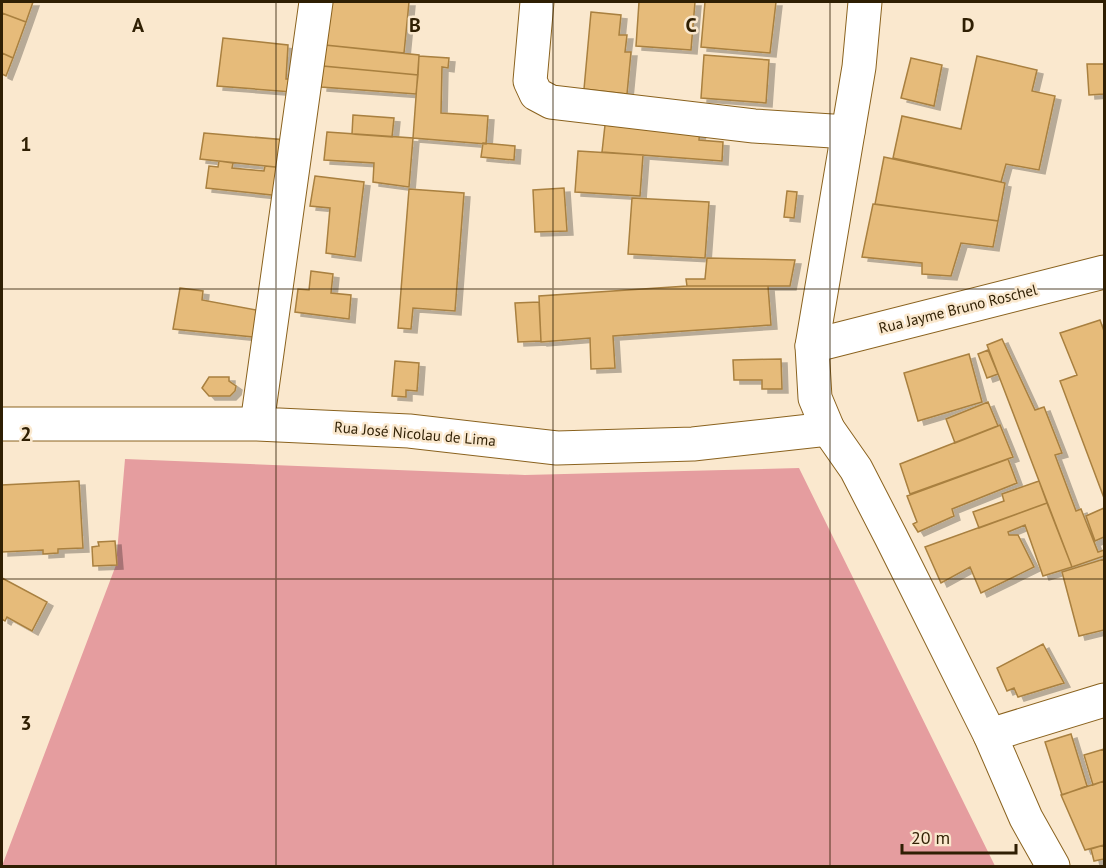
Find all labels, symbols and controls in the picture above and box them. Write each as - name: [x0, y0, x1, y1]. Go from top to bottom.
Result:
- text: A: [132, 12, 145, 38]
- text: B: [409, 12, 421, 38]
- text: C: [685, 12, 697, 38]
- text: D: [962, 12, 975, 38]
- text: 1: [20, 131, 32, 157]
- street label: Rua Jayme Bruno Roschel: [877, 279, 1040, 337]
- street label: Rua José Nicolau de Lima: [333, 417, 497, 450]
- text: 2: [20, 421, 32, 447]
- text: 3: [20, 710, 32, 736]
- scale bar: [902, 817, 1016, 855]
- text: 20 m: [911, 826, 950, 849]

